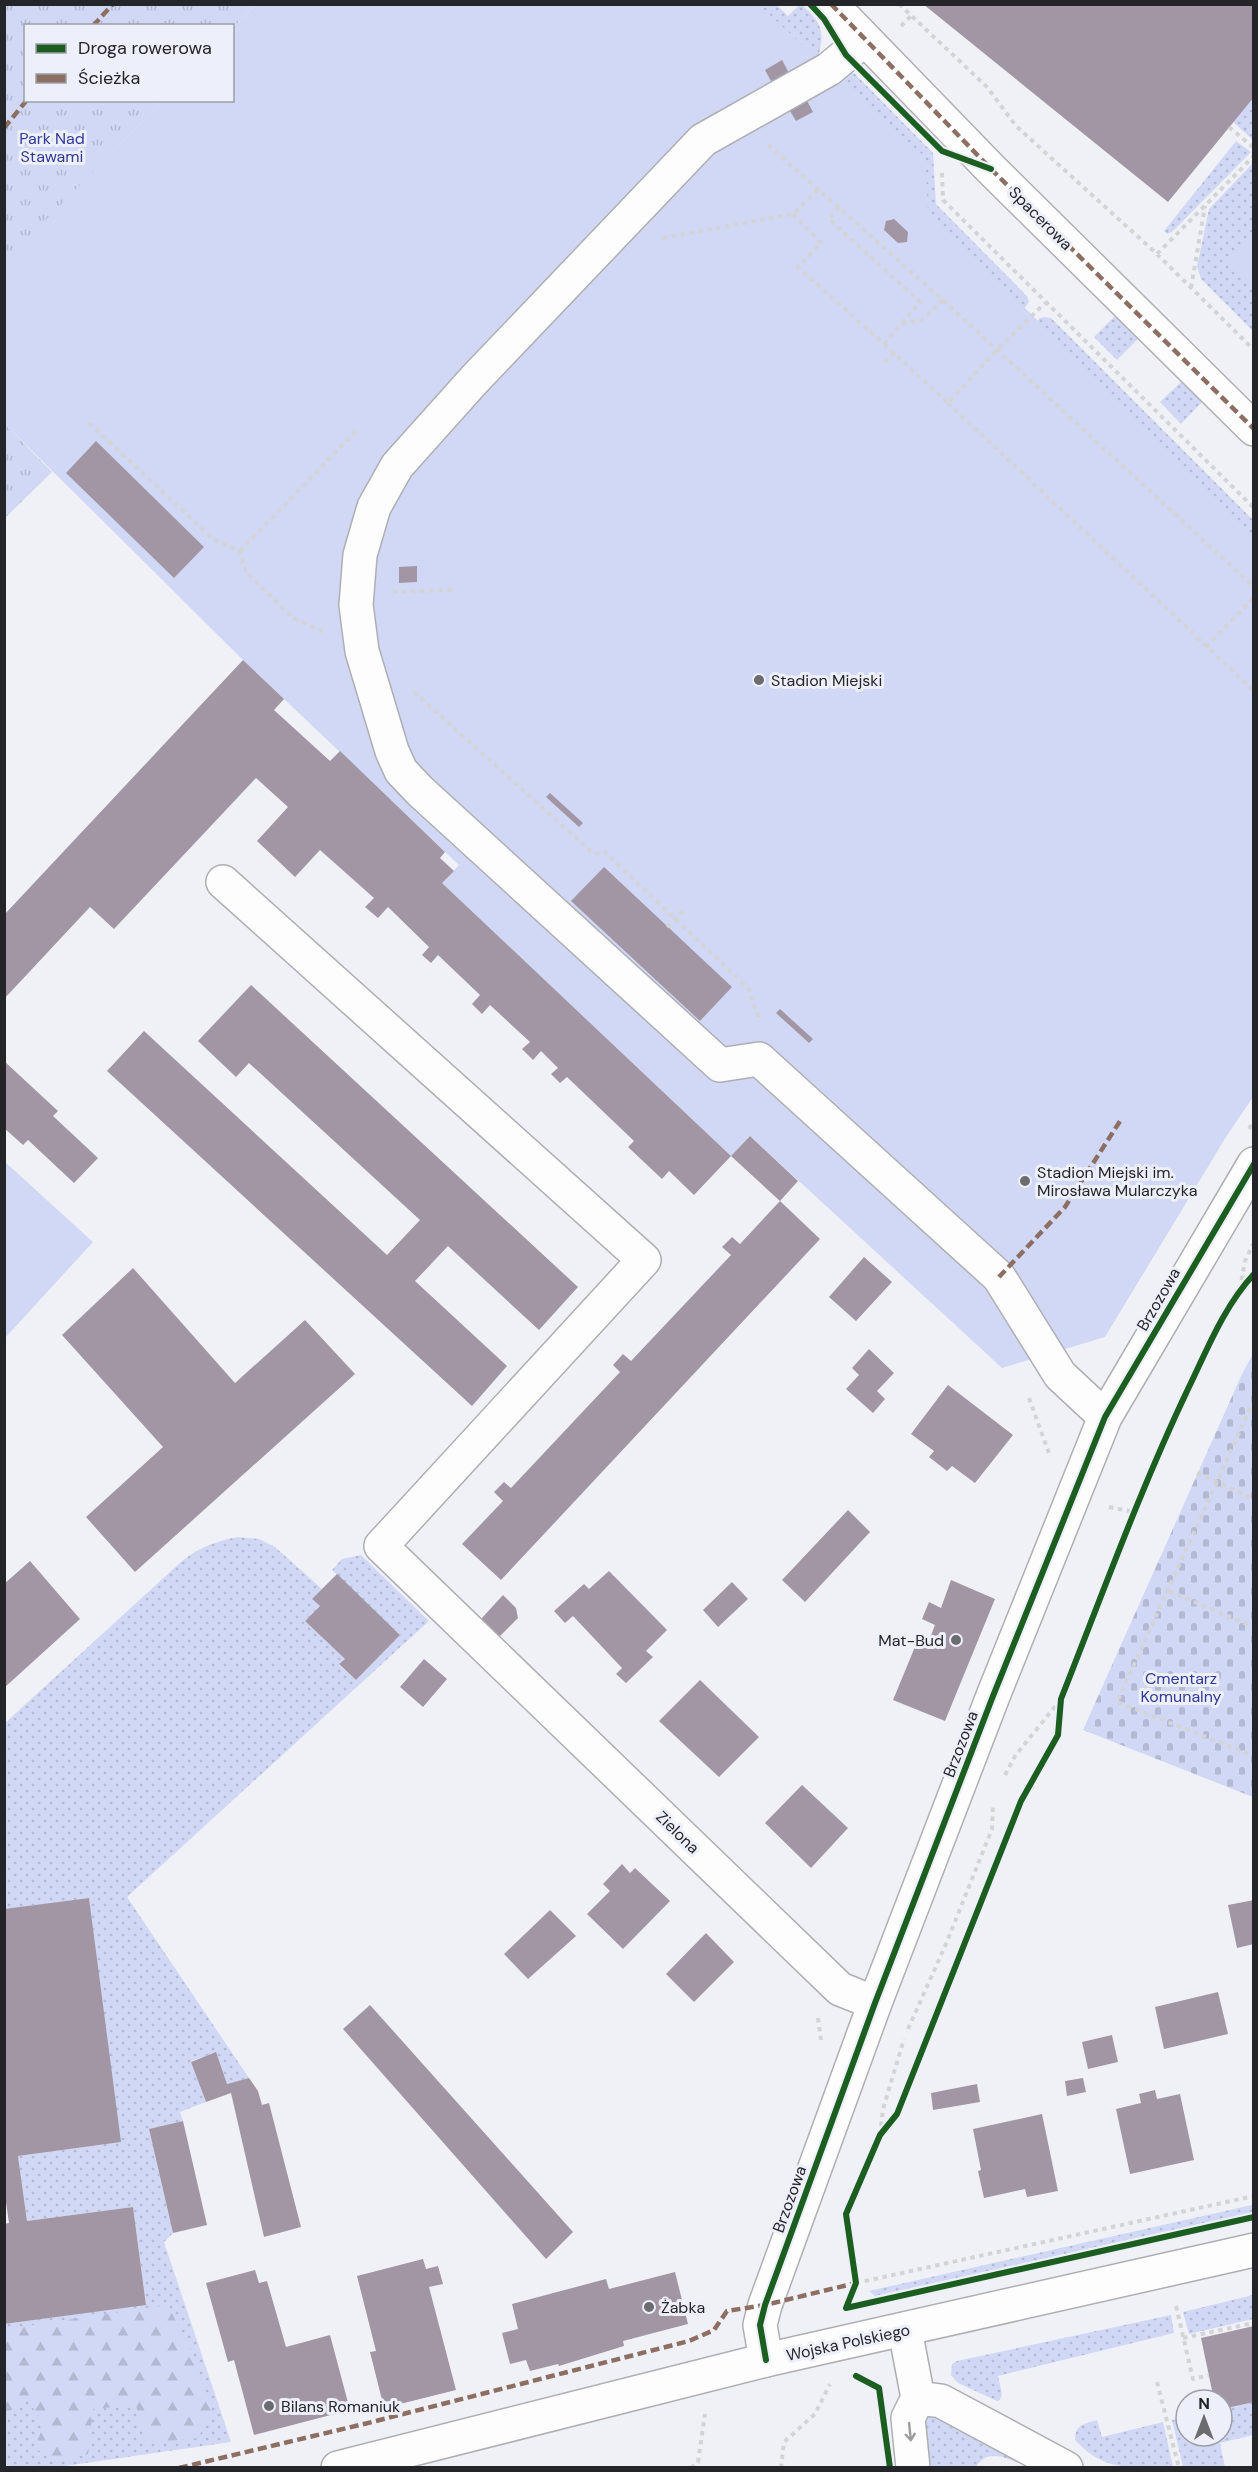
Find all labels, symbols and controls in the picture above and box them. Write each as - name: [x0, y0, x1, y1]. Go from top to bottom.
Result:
- legend: [24, 24, 234, 102]
- text: Droga rowerowa: [78, 36, 212, 60]
- text: Ścieżka: [78, 66, 140, 90]
- park label: Park Nad Stawami: [19, 128, 85, 167]
- street label: Spacerowa: [1004, 182, 1077, 255]
- place label: Stadion Miejski: [771, 670, 882, 691]
- marker: Stadion Miejski: [752, 673, 766, 687]
- place label: Stadion Miejski im. Mirosława Mularczyka: [1037, 1162, 1197, 1201]
- marker: Stadion Miejski im. Mirosława Mularczyka: [1018, 1174, 1032, 1188]
- street label: Brzozowa: [1132, 1264, 1185, 1335]
- place label: Mat-Bud: [878, 1630, 944, 1651]
- marker: Mat-Bud: [949, 1633, 963, 1647]
- park label: Cmentarz Komunalny: [1140, 1668, 1222, 1707]
- street label: Brzozowa: [938, 1708, 983, 1780]
- street label: Zielona: [651, 1807, 704, 1858]
- street label: Brzozowa: [768, 2163, 811, 2235]
- place label: Żabka: [661, 2297, 705, 2318]
- marker: Żabka: [642, 2300, 656, 2314]
- street label: Wojska Polskiego: [784, 2319, 912, 2366]
- north arrow: [1174, 2388, 1234, 2448]
- text: N: [1198, 2393, 1210, 2414]
- place label: Bilans Romaniuk: [281, 2396, 400, 2417]
- marker: Bilans Romaniuk: [262, 2399, 276, 2413]
- one-way arrow: [904, 2421, 915, 2441]

